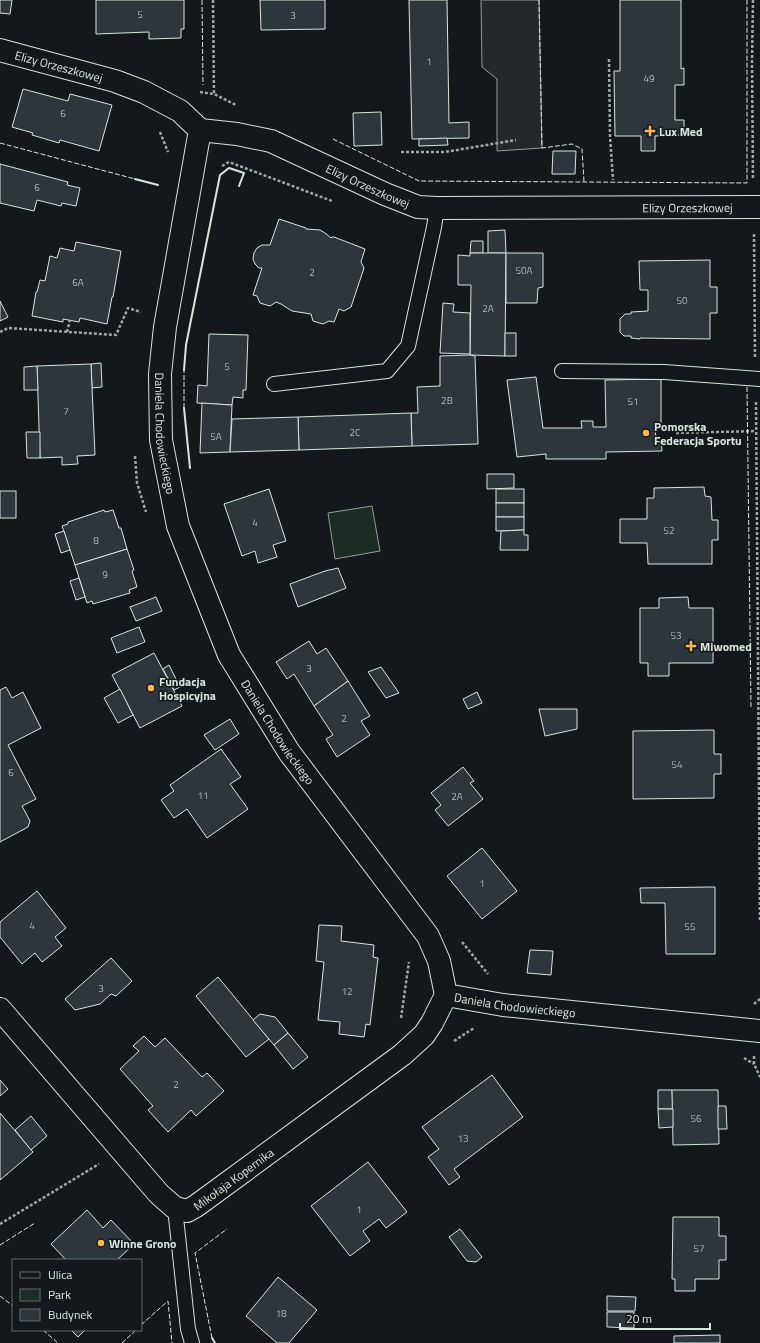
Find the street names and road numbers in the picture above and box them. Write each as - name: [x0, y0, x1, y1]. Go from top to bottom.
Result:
- street label: Elizy Orzeszkowej: [13, 45, 105, 87]
- street label: Elizy Orzeszkowej: [323, 158, 413, 212]
- street label: Elizy Orzeszkowej: [642, 198, 733, 217]
- street label: Daniela Chodowieckiego: [150, 372, 181, 496]
- street label: Daniela Chodowieckiego: [237, 676, 320, 788]
- street label: Daniela Chodowieckiego: [453, 987, 576, 1022]
- street label: Mikołaja Kopernika: [189, 1143, 278, 1215]

